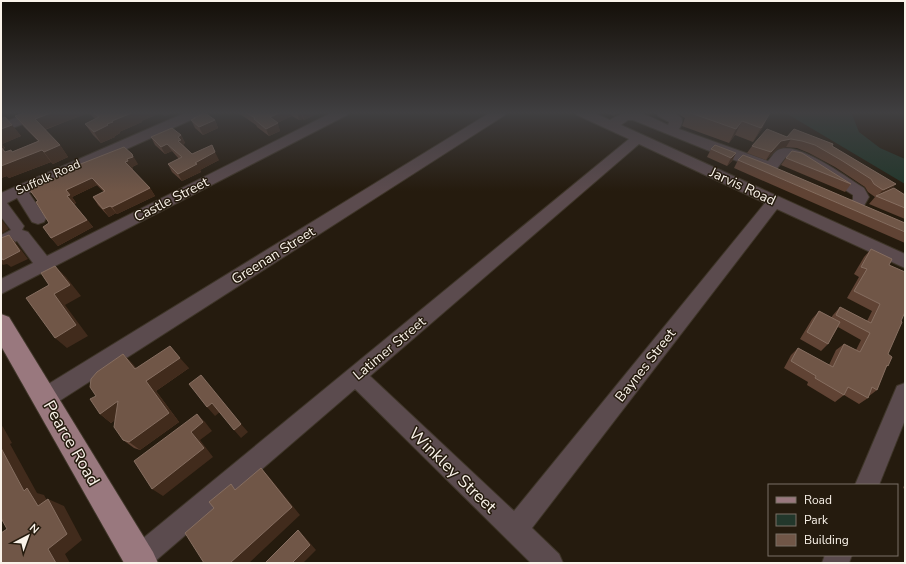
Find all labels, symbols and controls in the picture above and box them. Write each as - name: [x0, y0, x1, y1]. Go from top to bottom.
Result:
- street label: Suffolk Road: [13, 156, 83, 198]
- street label: Jarvis Road: [706, 162, 779, 210]
- street label: Castle Street: [131, 172, 212, 226]
- street label: Greenan Street: [228, 222, 319, 289]
- street label: Latimer Street: [349, 312, 430, 384]
- street label: Baynes Street: [611, 325, 680, 406]
- street label: Pearce Road: [38, 396, 105, 490]
- street label: Winkley Street: [404, 422, 502, 519]
- legend: [768, 484, 898, 556]
- text: Road: [804, 492, 832, 508]
- text: Park: [804, 512, 829, 528]
- north arrow: [8, 516, 48, 556]
- text: N: [26, 520, 42, 537]
- text: Building: [804, 532, 849, 548]

